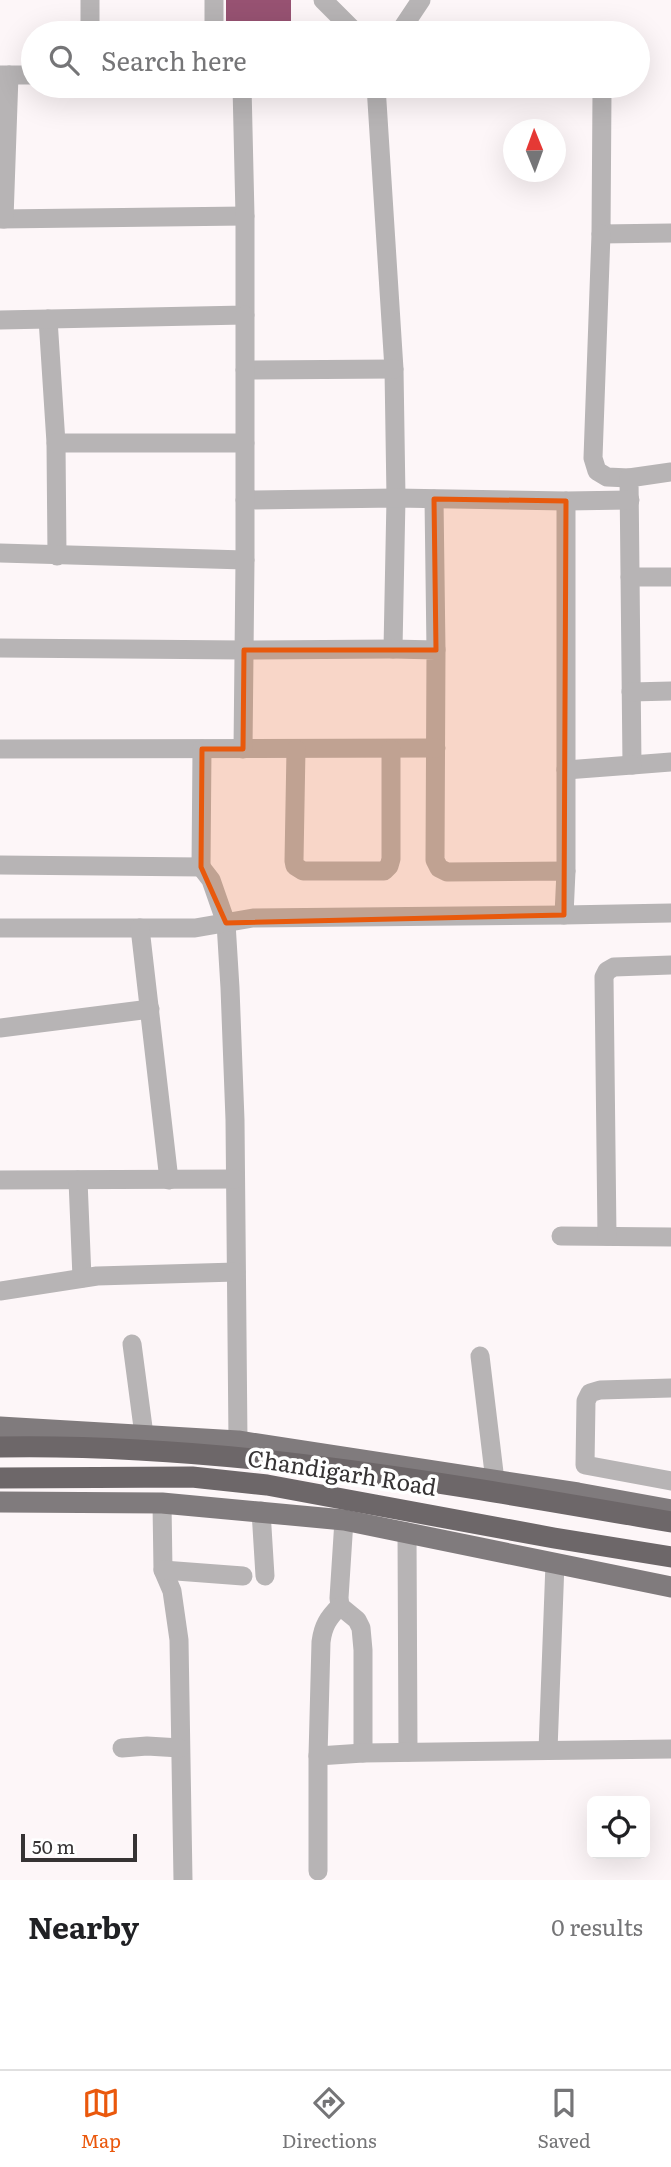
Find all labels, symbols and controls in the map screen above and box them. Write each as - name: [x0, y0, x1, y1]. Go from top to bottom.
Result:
- search box: [21, 21, 650, 98]
- text: Search here: [101, 40, 247, 79]
- icon: search: [45, 41, 83, 79]
- north arrow: [503, 119, 566, 182]
- street label: Chandigarh Road: [245, 1439, 439, 1503]
- map controls: [587, 1796, 650, 1859]
- button: locate: [587, 1796, 650, 1859]
- scale bar: [21, 1831, 136, 1863]
- text: 50 m: [32, 1832, 75, 1860]
- text: Nearby: [28, 1904, 139, 1948]
- text: 0 results: [551, 1909, 643, 1943]
- tab: Map: [80, 2084, 121, 2154]
- tab: Directions: [282, 2084, 377, 2154]
- tab: Saved: [538, 2084, 591, 2154]

